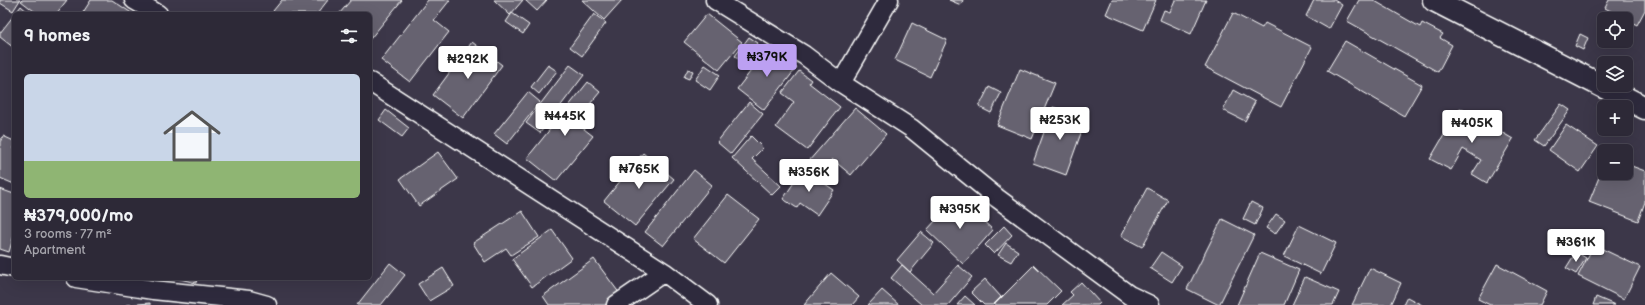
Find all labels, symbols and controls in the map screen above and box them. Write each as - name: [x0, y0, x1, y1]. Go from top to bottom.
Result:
- map controls: [1597, 12, 1633, 180]
- button: locate: [1597, 12, 1633, 48]
- icon: filters: [338, 25, 360, 47]
- text: 9 homes: [24, 26, 90, 46]
- pin: ₦379K: [739, 44, 795, 78]
- pin: ₦292K: [440, 46, 496, 80]
- text: ₦379K: [747, 49, 787, 65]
- text: ₦292K: [447, 51, 489, 67]
- button: layers: [1597, 56, 1633, 92]
- icon: home: [156, 100, 228, 172]
- button: +: [1597, 100, 1633, 136]
- pin: ₦445K: [537, 103, 593, 137]
- pin: ₦253K: [1032, 107, 1088, 141]
- text: ₦445K: [544, 108, 586, 124]
- pin: ₦405K: [1444, 110, 1500, 144]
- text: ₦253K: [1039, 112, 1081, 128]
- text: ₦405K: [1451, 115, 1493, 131]
- button: −: [1597, 144, 1633, 180]
- pin: ₦765K: [611, 156, 667, 190]
- pin: ₦356K: [781, 159, 837, 193]
- text: ₦765K: [619, 161, 659, 177]
- text: ₦356K: [788, 164, 830, 180]
- pin: ₦395K: [932, 196, 988, 230]
- text: ₦395K: [940, 201, 980, 217]
- text: ₦379,000/mo: [24, 206, 133, 226]
- text: 3 rooms · 77 m²: [24, 226, 112, 242]
- pin: ₦361K: [1548, 229, 1604, 263]
- text: ₦361K: [1556, 234, 1596, 250]
- text: Apartment: [24, 242, 85, 258]

